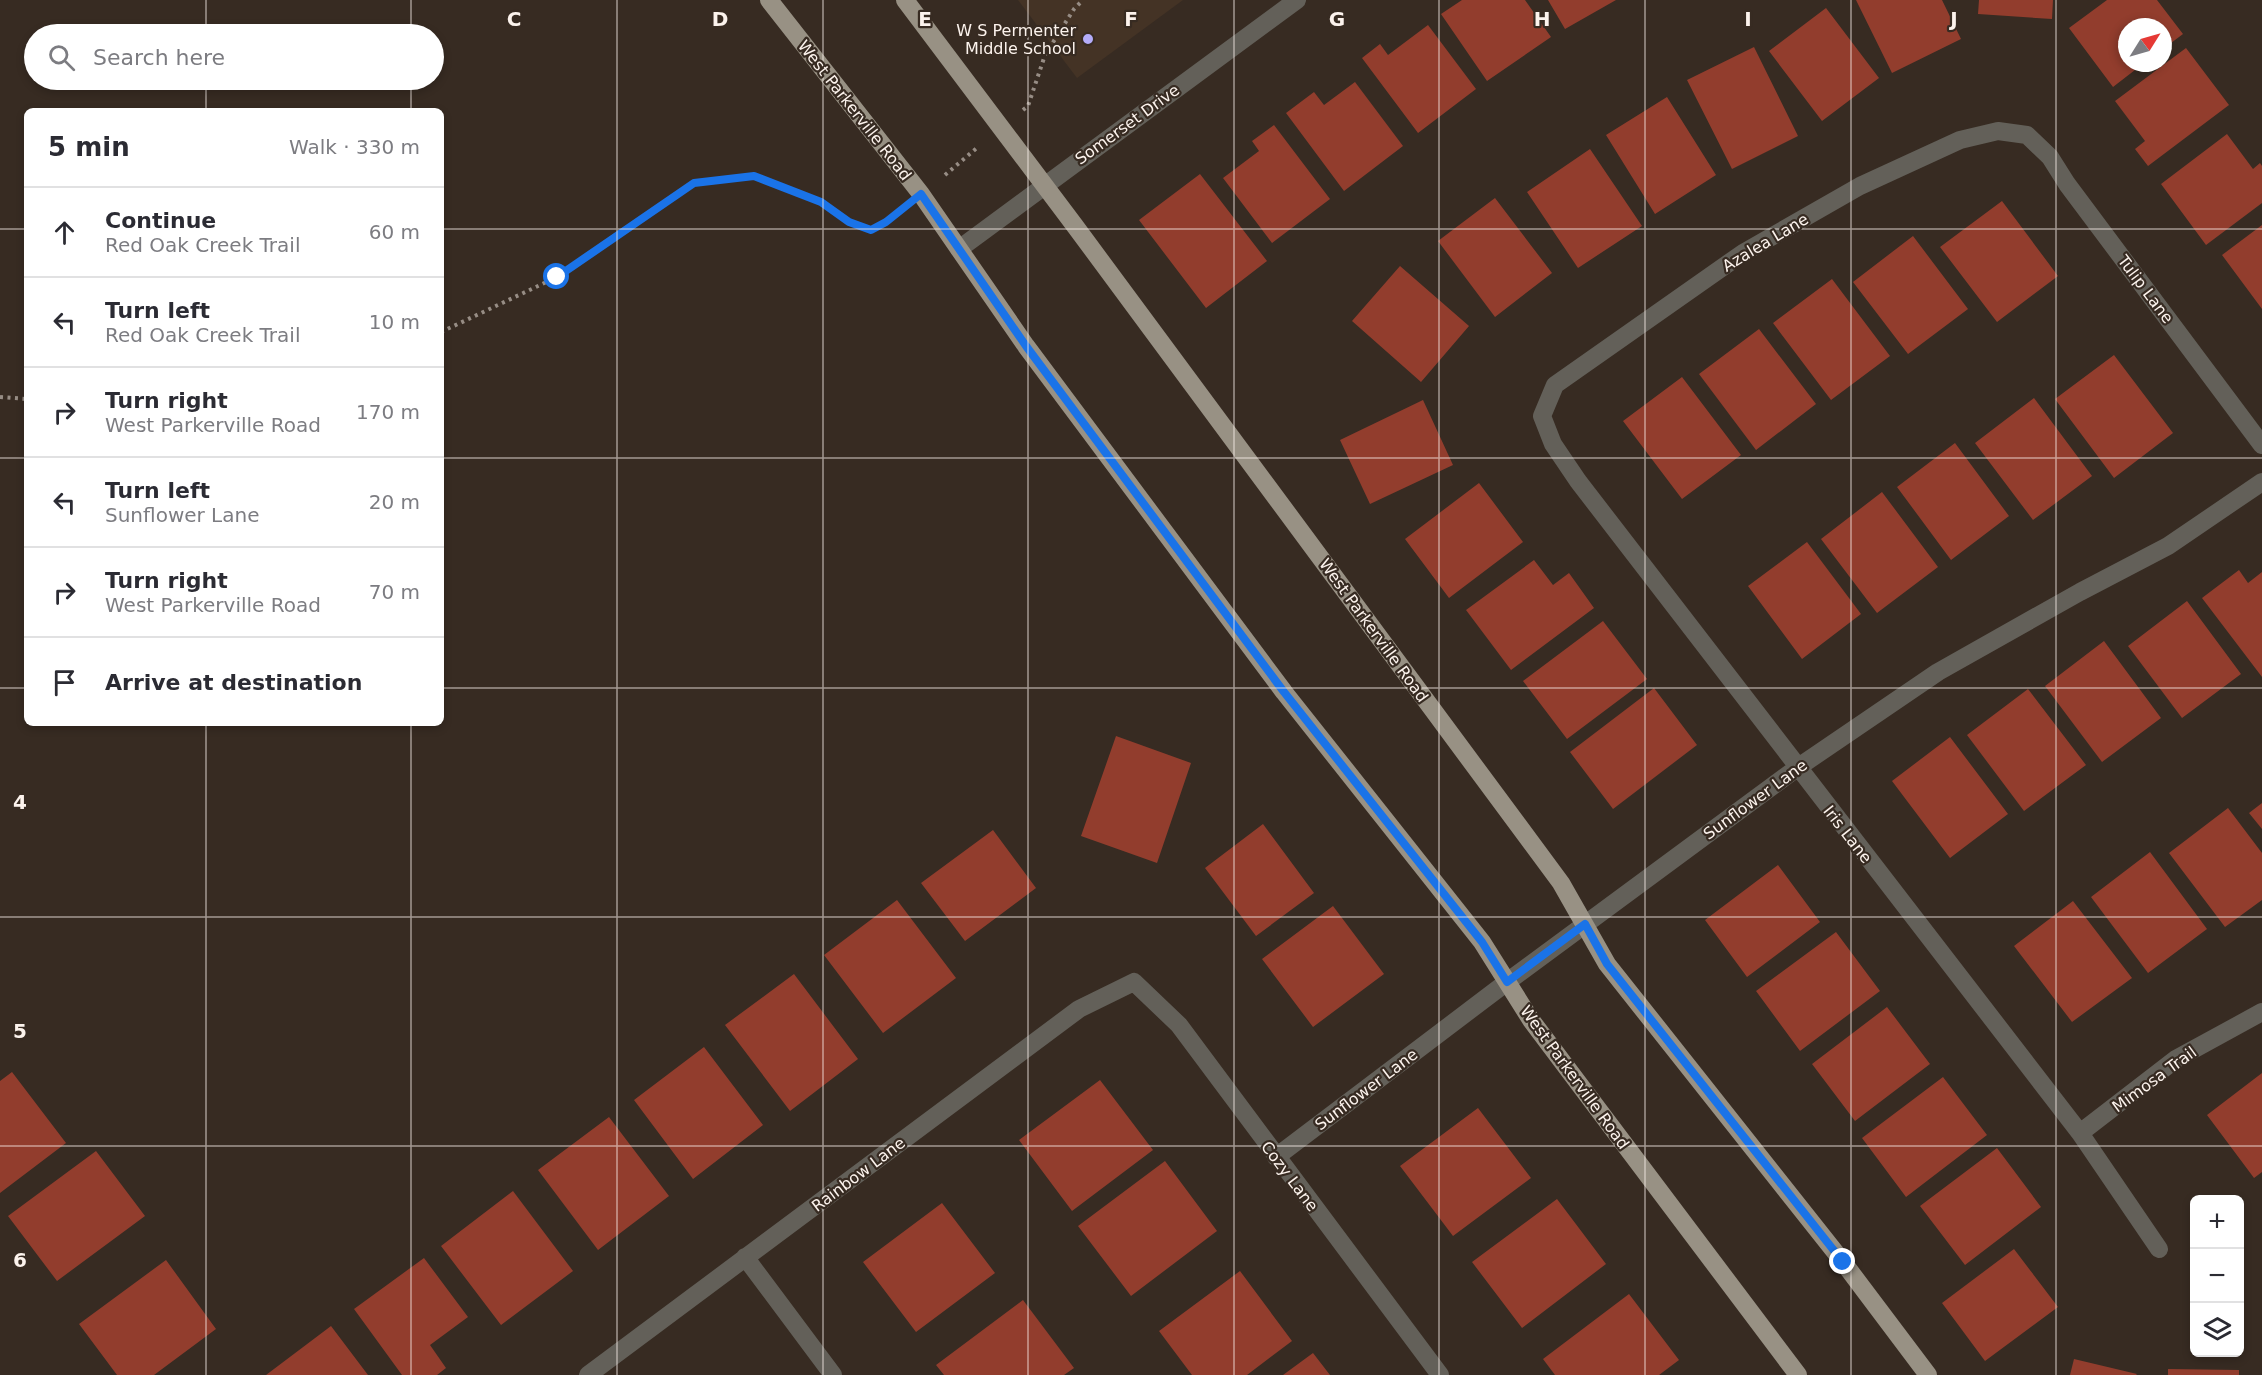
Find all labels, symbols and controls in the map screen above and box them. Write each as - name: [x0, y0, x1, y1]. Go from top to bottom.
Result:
- text: C: [507, 7, 521, 31]
- text: D: [712, 7, 728, 31]
- text: E: [918, 7, 932, 31]
- text: F: [1124, 7, 1138, 31]
- text: G: [1329, 7, 1345, 31]
- text: H: [1534, 7, 1550, 31]
- text: I: [1744, 7, 1752, 31]
- text: J: [1948, 7, 1958, 31]
- north arrow: [2118, 18, 2172, 72]
- place label: W S Permenter Middle School: [956, 21, 1076, 58]
- search box: [24, 24, 444, 90]
- marker: W S Permenter Middle School: [1081, 32, 1095, 46]
- street label: West Parkerville Road: [794, 36, 915, 184]
- icon: search: [45, 41, 78, 74]
- text: Search here: [93, 45, 225, 70]
- street label: Somerset Drive: [1071, 80, 1183, 169]
- text: 5 min: [48, 132, 130, 162]
- text: Walk · 330 m: [289, 135, 420, 159]
- text: Continue: [105, 208, 216, 233]
- street label: Azalea Lane: [1719, 209, 1812, 276]
- icon: ahead: [48, 216, 81, 249]
- text: 60 m: [369, 220, 420, 244]
- text: Red Oak Creek Trail: [105, 233, 300, 257]
- street label: Tulip Lane: [2113, 251, 2177, 327]
- route start: [543, 263, 569, 289]
- text: Turn left: [105, 298, 210, 323]
- icon: left: [48, 306, 81, 339]
- text: 10 m: [369, 310, 420, 334]
- text: Red Oak Creek Trail: [105, 323, 300, 347]
- text: Turn right: [105, 388, 228, 413]
- icon: right: [48, 396, 81, 429]
- text: 170 m: [356, 400, 420, 424]
- text: West Parkerville Road: [105, 413, 321, 437]
- text: Turn left: [105, 478, 210, 503]
- icon: left: [48, 486, 81, 519]
- text: 20 m: [369, 490, 420, 514]
- text: Sunflower Lane: [105, 503, 260, 527]
- street label: West Parkerville Road: [1315, 555, 1432, 706]
- text: Turn right: [105, 568, 228, 593]
- icon: right: [48, 576, 81, 609]
- text: 70 m: [369, 580, 420, 604]
- text: West Parkerville Road: [105, 593, 321, 617]
- icon: arrive: [48, 666, 81, 699]
- text: Arrive at destination: [105, 670, 362, 695]
- street label: Sunflower Lane: [1700, 755, 1811, 843]
- text: 4: [13, 790, 27, 814]
- street label: Iris Lane: [1819, 802, 1876, 867]
- street label: West Parkerville Road: [1516, 1002, 1633, 1153]
- text: 5: [13, 1019, 27, 1043]
- street label: Mimosa Trail: [2108, 1042, 2200, 1116]
- street label: Sunflower Lane: [1311, 1045, 1421, 1134]
- street label: Rainbow Lane: [808, 1133, 909, 1216]
- street label: Cozy Lane: [1257, 1138, 1322, 1215]
- map controls: [2190, 1195, 2244, 1357]
- button: +: [2190, 1195, 2244, 1249]
- text: 6: [13, 1248, 27, 1272]
- route end: [1829, 1248, 1855, 1274]
- button: −: [2190, 1249, 2244, 1303]
- button: layers: [2190, 1303, 2244, 1357]

